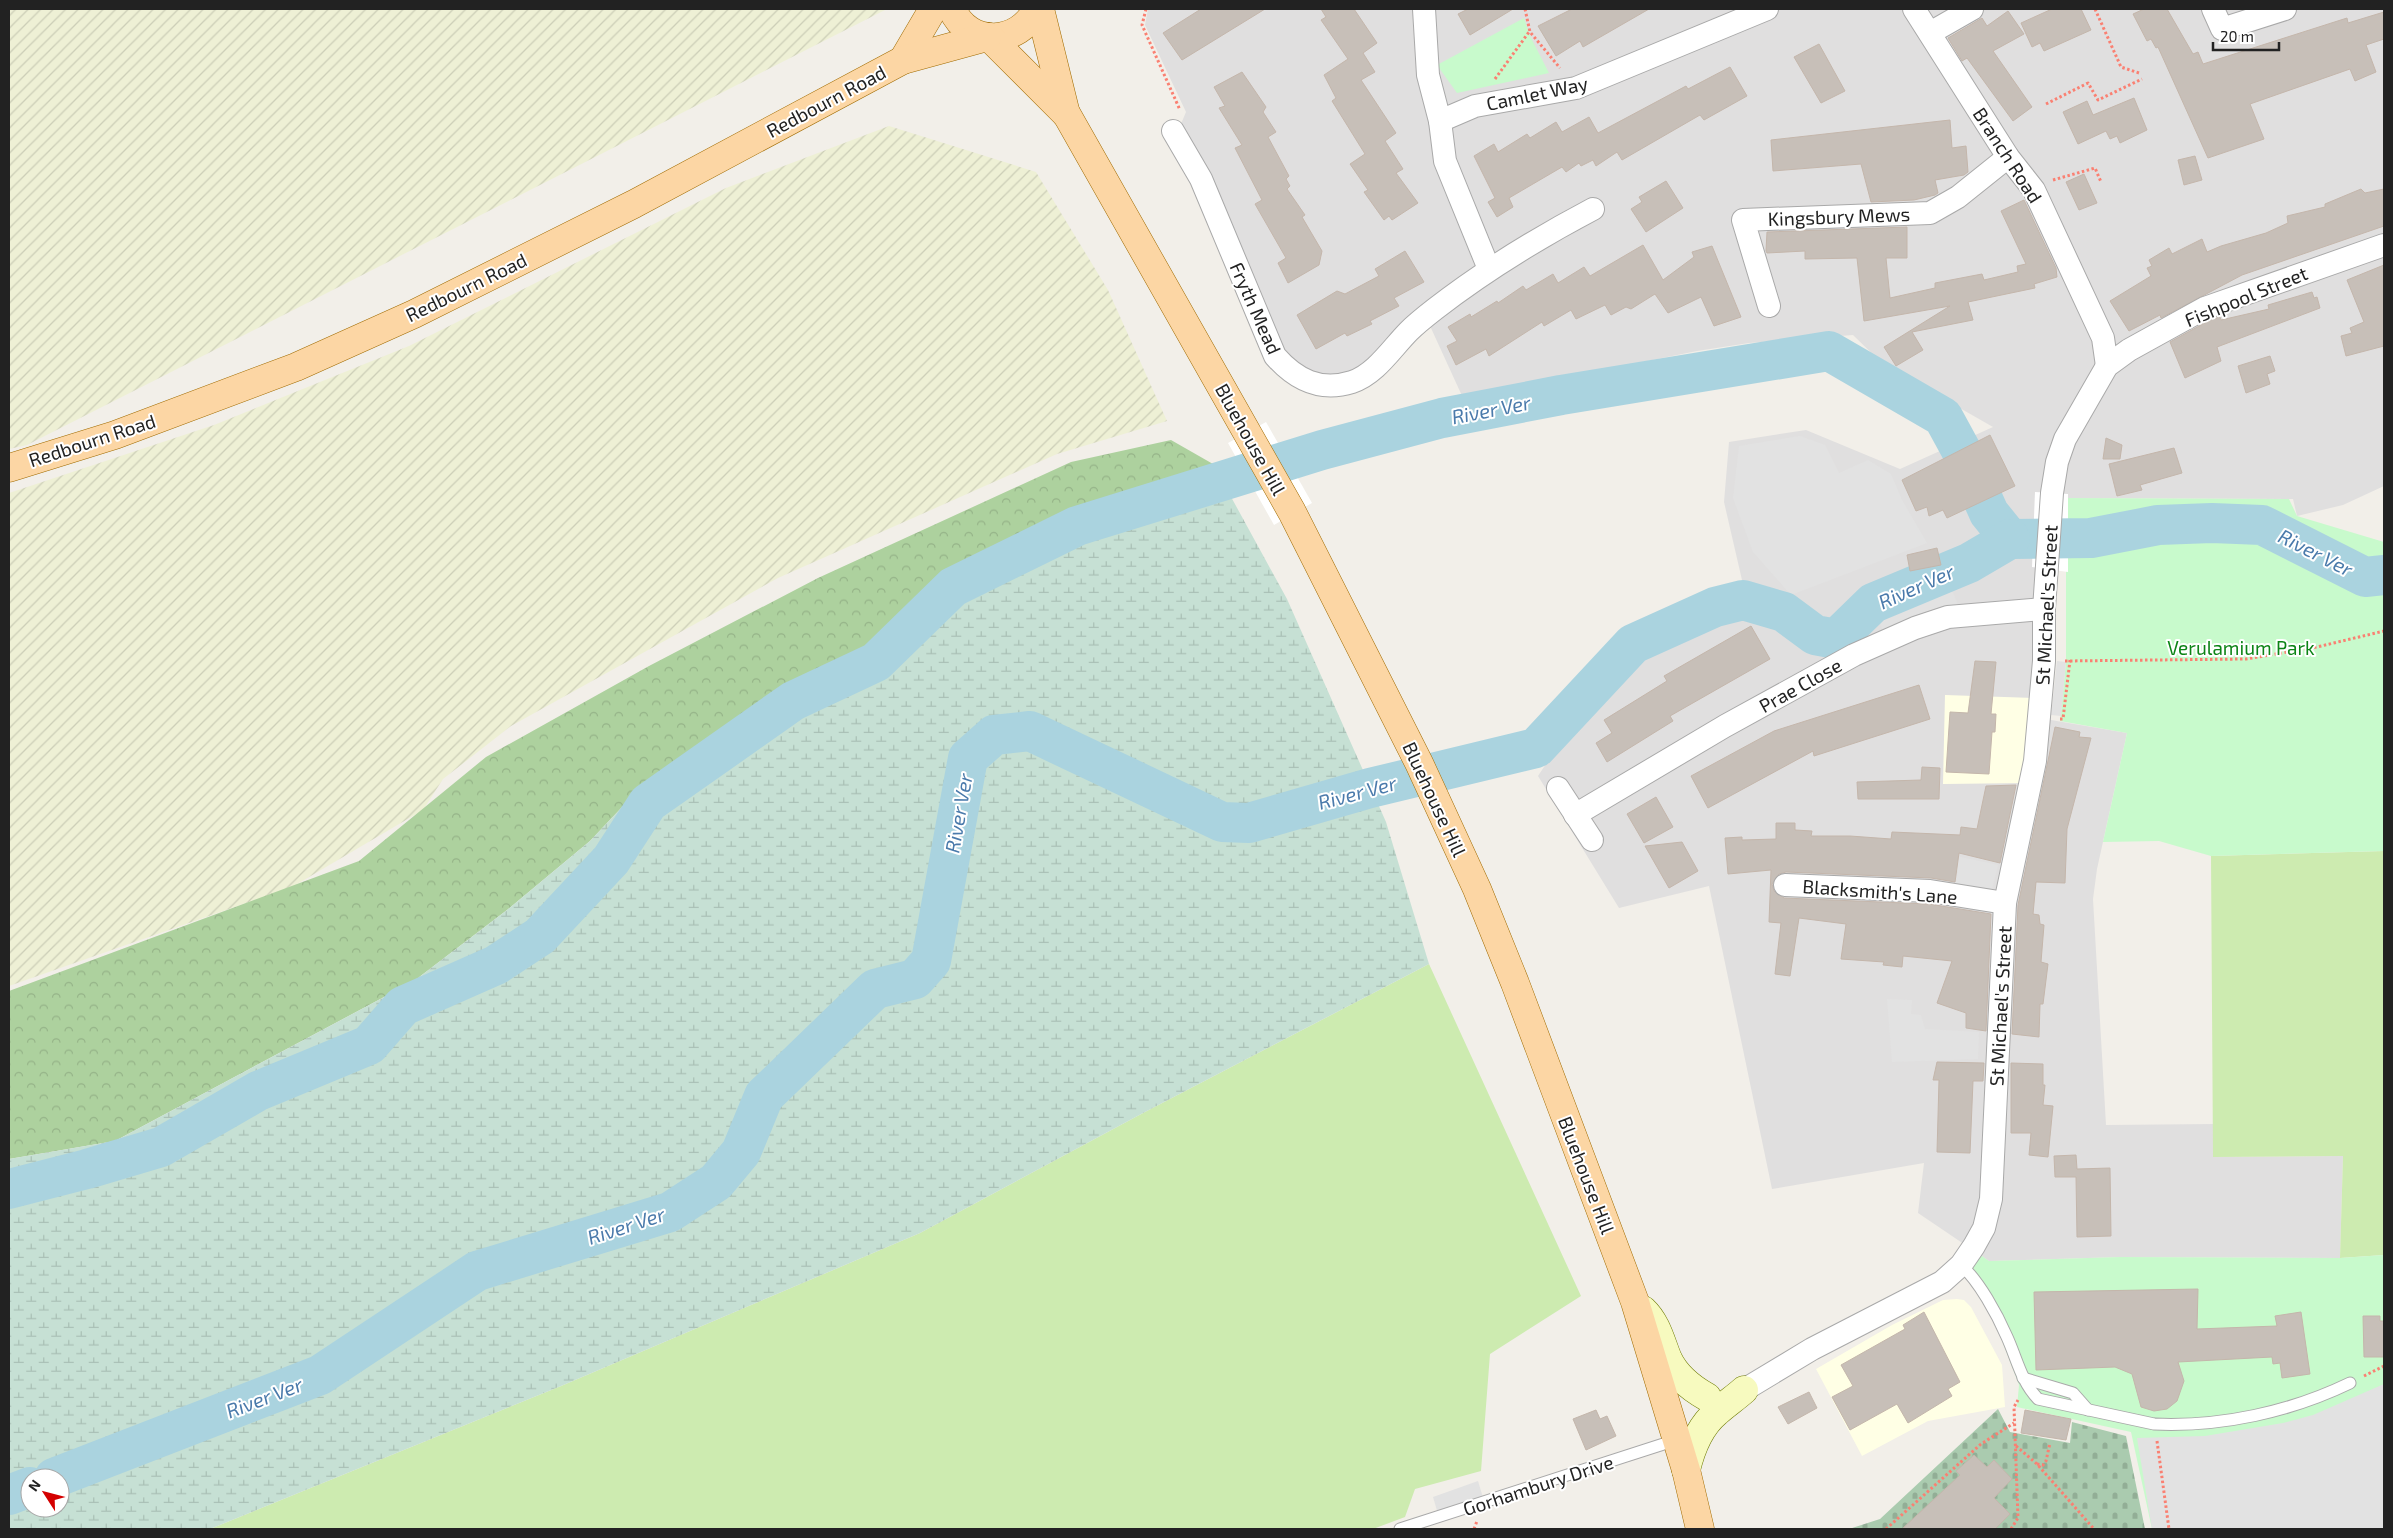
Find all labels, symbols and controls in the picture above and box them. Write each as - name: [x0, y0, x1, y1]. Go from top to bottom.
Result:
- scale bar: [2213, 20, 2279, 52]
- text: 20 m: [2220, 27, 2254, 45]
- street label: Redbourn Road: [762, 60, 890, 142]
- street label: Camlet Way: [1484, 71, 1590, 115]
- street label: Branch Road: [1969, 103, 2047, 207]
- street label: Kingsbury Mews: [1767, 202, 1911, 230]
- street label: Redbourn Road: [402, 248, 530, 326]
- street label: Fryth Mead: [1226, 258, 1286, 358]
- street label: Fishpool Street: [2181, 261, 2311, 331]
- street label: Bluehouse Hill: [1211, 379, 1291, 499]
- water label: River Ver: [1449, 389, 1534, 428]
- street label: Redbourn Road: [26, 409, 158, 471]
- water label: River Ver: [2275, 523, 2358, 581]
- street label: St Michael's Street: [2030, 524, 2062, 686]
- water label: River Ver: [1874, 558, 1958, 613]
- park label: Verulamium Park: [2167, 636, 2315, 659]
- street label: Prae Close: [1755, 653, 1845, 717]
- street label: Bluehouse Hill: [1398, 738, 1472, 860]
- water label: River Ver: [939, 770, 977, 855]
- water label: River Ver: [1315, 770, 1400, 814]
- street label: Blacksmith's Lane: [1802, 874, 1958, 908]
- street label: St Michael's Street: [1984, 925, 2016, 1087]
- street label: Bluehouse Hill: [1554, 1113, 1620, 1237]
- water label: River Ver: [584, 1201, 669, 1249]
- water label: River Ver: [222, 1371, 307, 1423]
- street label: Gorhambury Drive: [1460, 1450, 1616, 1520]
- north arrow: [20, 1468, 70, 1518]
- text: N: [24, 1476, 44, 1494]

